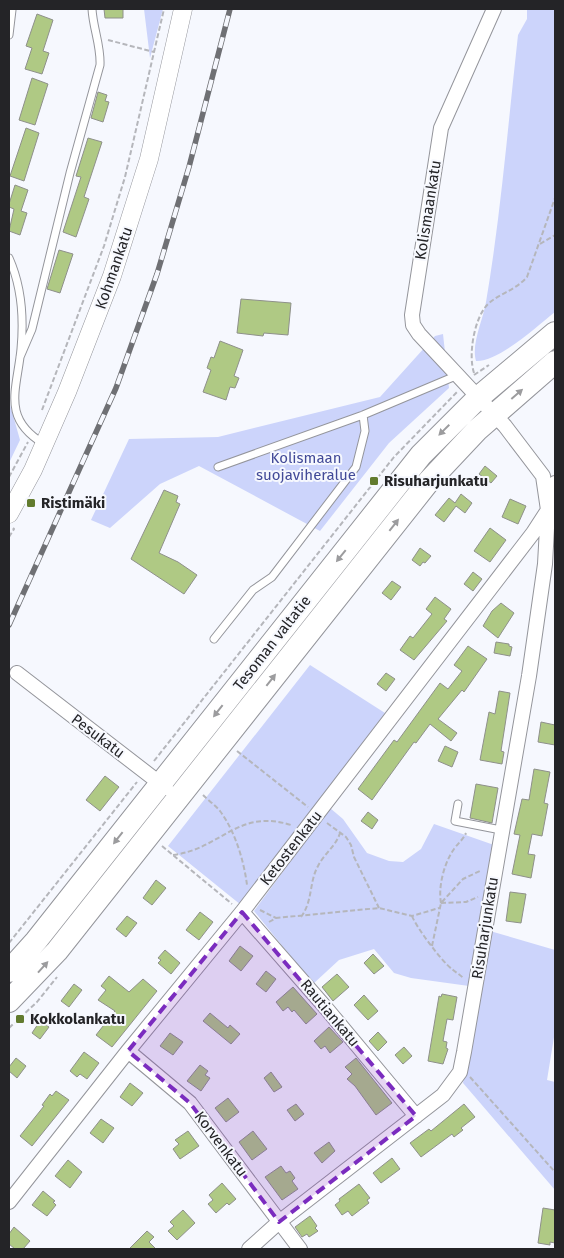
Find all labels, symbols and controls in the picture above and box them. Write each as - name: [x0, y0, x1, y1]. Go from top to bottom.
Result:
- street label: Kolismaankatu: [411, 159, 445, 261]
- street label: Kohmankatu: [92, 225, 136, 311]
- one-way arrow: [510, 389, 523, 400]
- one-way arrow: [438, 424, 450, 436]
- park label: Kolismaan suojaviheralue: [256, 449, 356, 484]
- place label: Risuharjunkatu: [384, 472, 488, 490]
- marker: Risuharjunkatu: [368, 475, 380, 487]
- place label: Ristimäki: [41, 494, 105, 512]
- marker: Ristimäki: [25, 497, 37, 509]
- one-way arrow: [389, 518, 399, 532]
- one-way arrow: [336, 549, 347, 562]
- street label: Tesoman valtatie: [229, 592, 315, 694]
- one-way arrow: [266, 674, 277, 687]
- one-way arrow: [213, 704, 224, 717]
- street label: Pesukatu: [68, 710, 128, 762]
- street label: Ketostenkatu: [256, 807, 326, 889]
- one-way arrow: [112, 831, 123, 844]
- street label: Risuharjunkatu: [468, 876, 502, 980]
- one-way arrow: [37, 961, 49, 973]
- street label: Rautiankatu: [297, 976, 363, 1050]
- place label: Kokkolankatu: [30, 1010, 125, 1028]
- marker: Kokkolankatu: [14, 1013, 26, 1025]
- street label: Korvenkatu: [191, 1108, 251, 1180]

